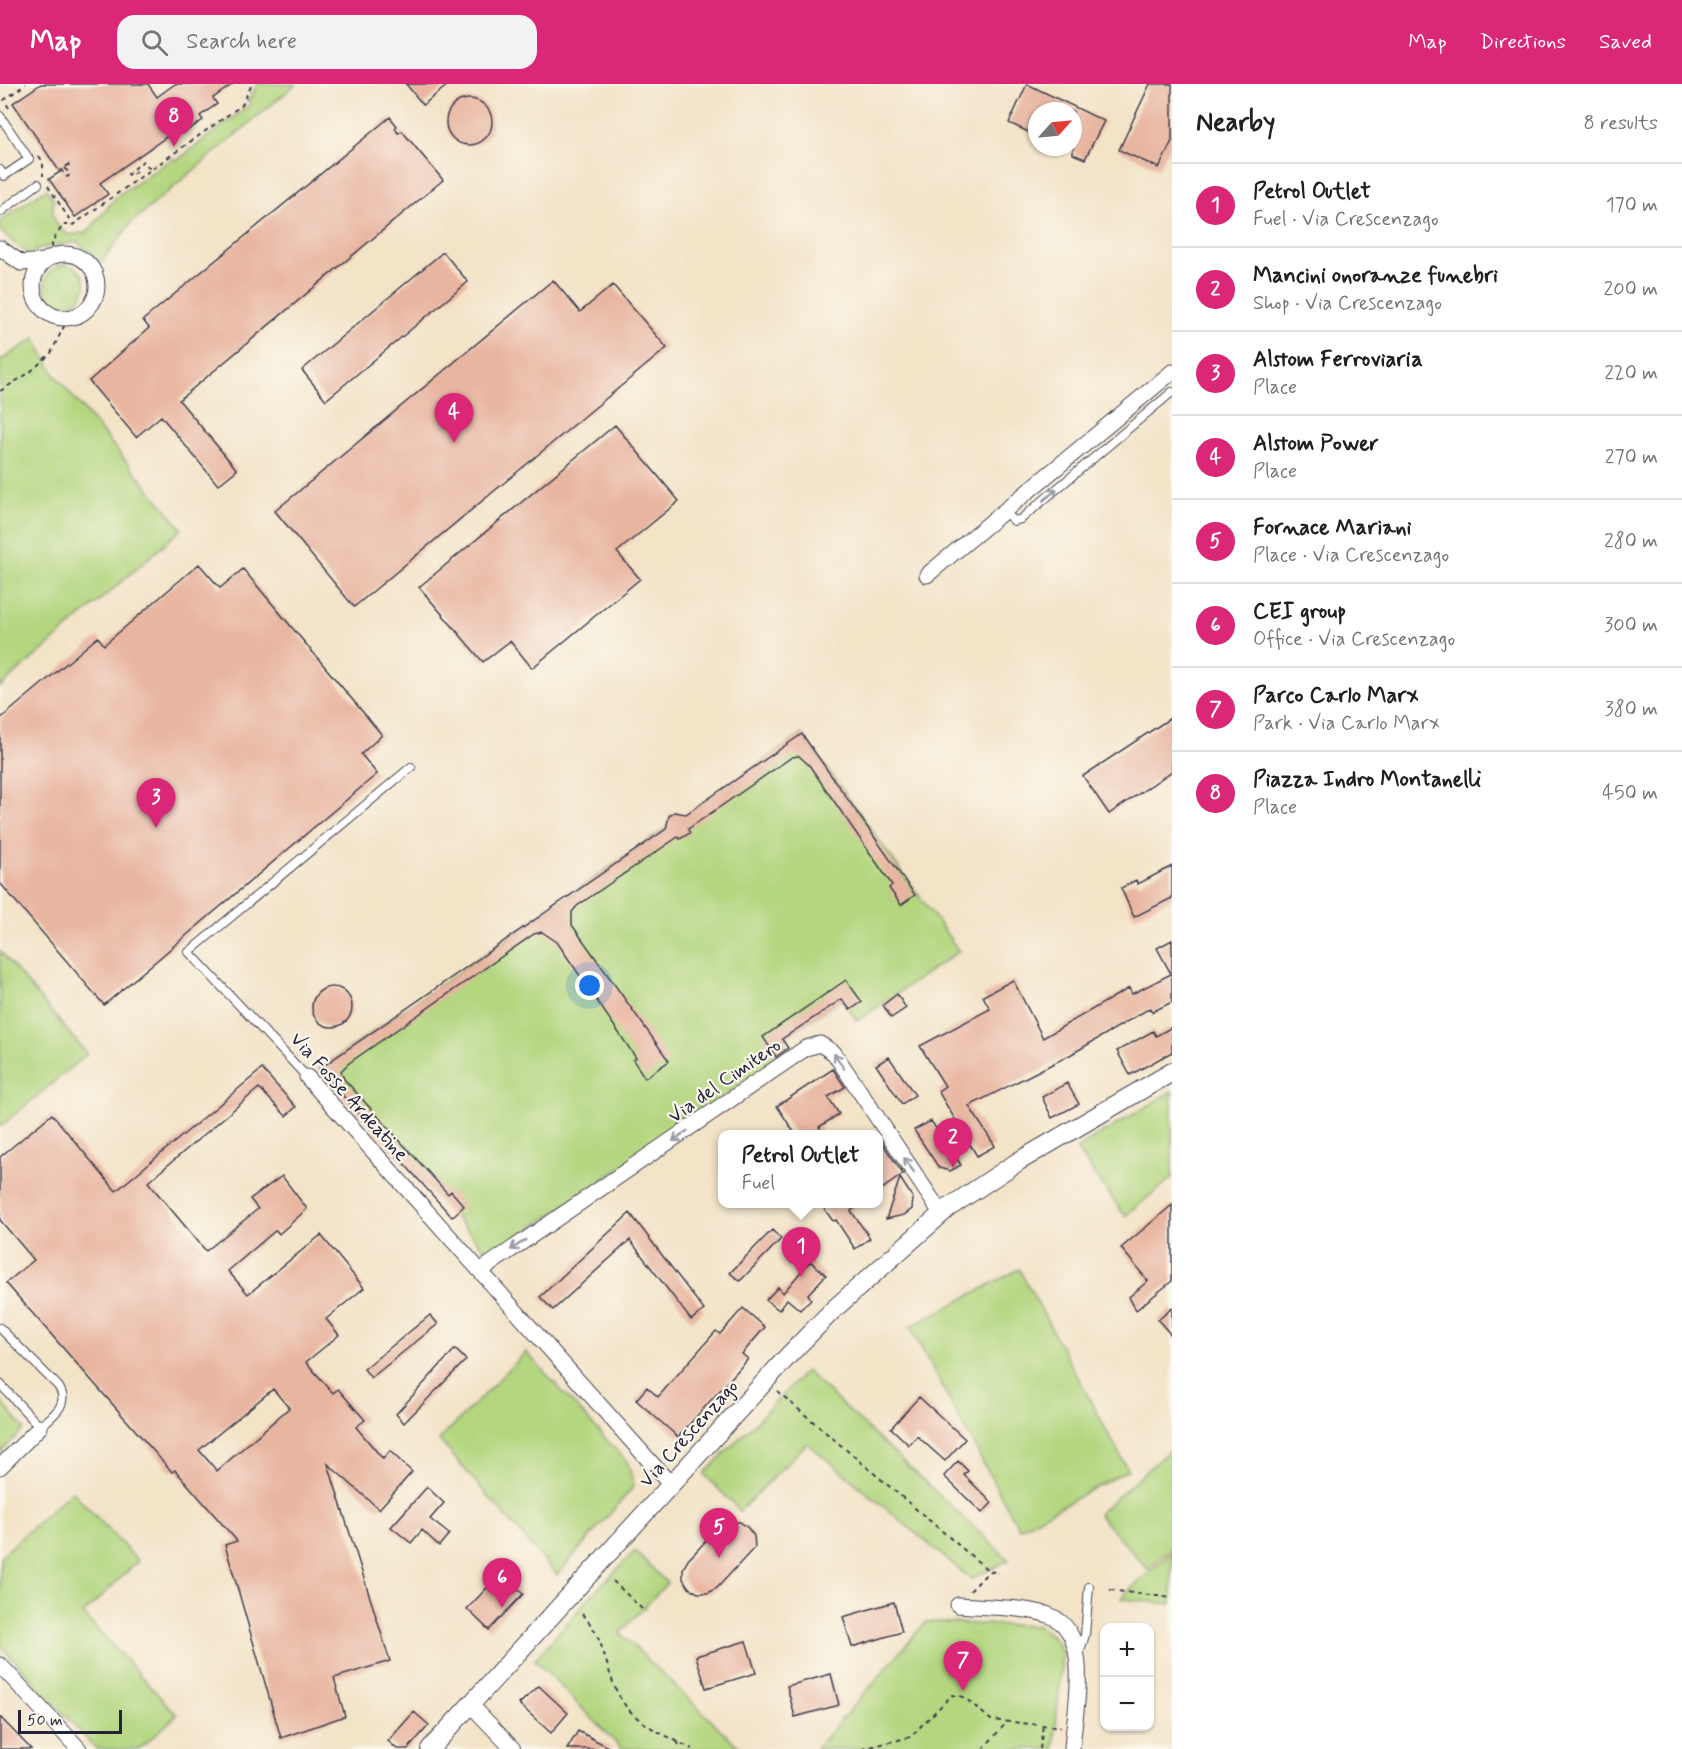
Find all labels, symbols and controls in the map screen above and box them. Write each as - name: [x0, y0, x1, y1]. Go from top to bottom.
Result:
- search box: [117, 15, 537, 69]
- text: Map: [30, 24, 81, 61]
- icon: search: [138, 26, 171, 59]
- text: Search here: [186, 28, 297, 56]
- text: Map: [1408, 28, 1447, 56]
- text: Directions: [1480, 28, 1566, 56]
- text: Saved: [1599, 28, 1652, 56]
- pin: 8: [154, 98, 194, 147]
- north arrow: [1028, 102, 1082, 156]
- text: Nearby: [1196, 106, 1275, 140]
- text: 8 results: [1584, 110, 1658, 137]
- text: Petrol Outlet: [1253, 178, 1371, 206]
- text: 1: [1211, 192, 1220, 219]
- text: 170 m: [1606, 192, 1658, 219]
- text: Fuel · Via Crescenzago: [1253, 206, 1439, 233]
- text: Mancini onoranze funebri: [1253, 262, 1498, 290]
- text: 2: [1211, 276, 1220, 303]
- text: 200 m: [1603, 276, 1658, 303]
- text: Shop · Via Crescenzago: [1253, 290, 1442, 317]
- text: Alstom Ferroviaria: [1253, 346, 1423, 374]
- text: 3: [1211, 360, 1220, 387]
- text: 220 m: [1604, 360, 1658, 387]
- text: Place: [1253, 374, 1297, 401]
- pin: 4: [434, 394, 474, 443]
- text: Alstom Power: [1253, 430, 1379, 458]
- text: 4: [1210, 444, 1221, 471]
- text: 270 m: [1605, 444, 1658, 471]
- text: Place: [1253, 458, 1297, 485]
- one-way arrow: [1042, 488, 1057, 502]
- text: Fornace Mariani: [1253, 514, 1412, 542]
- text: 5: [1210, 528, 1222, 555]
- text: 280 m: [1604, 528, 1658, 555]
- text: Place · Via Crescenzago: [1253, 542, 1449, 569]
- text: CEI group: [1253, 598, 1346, 626]
- text: 6: [1210, 612, 1221, 639]
- text: 300 m: [1604, 612, 1658, 639]
- text: Office · Via Crescenzago: [1253, 626, 1455, 653]
- text: Parco Carlo Marx: [1253, 682, 1418, 710]
- text: 7: [1209, 696, 1222, 723]
- text: 380 m: [1605, 696, 1658, 723]
- text: Park · Via Carlo Marx: [1253, 710, 1440, 737]
- text: Piazza Indro Montanelli: [1253, 766, 1481, 794]
- pin: 3: [136, 778, 176, 828]
- text: 8: [1210, 780, 1221, 807]
- text: 450 m: [1602, 780, 1658, 807]
- text: Place: [1253, 794, 1297, 821]
- your location: [575, 971, 604, 1000]
- street label: Via Fosse Ardeatine: [283, 1026, 414, 1168]
- street label: Via del Cimitero: [663, 1032, 787, 1130]
- one-way arrow: [833, 1053, 845, 1070]
- pin: 2: [934, 1118, 972, 1168]
- one-way arrow: [672, 1130, 688, 1142]
- popup: [718, 1130, 883, 1208]
- text: Petrol Outlet: [742, 1142, 859, 1170]
- one-way arrow: [902, 1156, 915, 1173]
- text: Fuel: [742, 1170, 775, 1197]
- pin: 1: [782, 1228, 820, 1277]
- one-way arrow: [511, 1239, 527, 1251]
- street label: Via Crescenzago: [633, 1374, 745, 1494]
- pin: 5: [700, 1508, 738, 1558]
- pin: 6: [482, 1558, 522, 1608]
- map controls: [1100, 1623, 1154, 1731]
- button: +: [1100, 1623, 1154, 1677]
- pin: 7: [944, 1642, 982, 1691]
- button: −: [1100, 1677, 1154, 1731]
- scale bar: [18, 1707, 122, 1734]
- text: 50 m: [27, 1710, 63, 1731]

